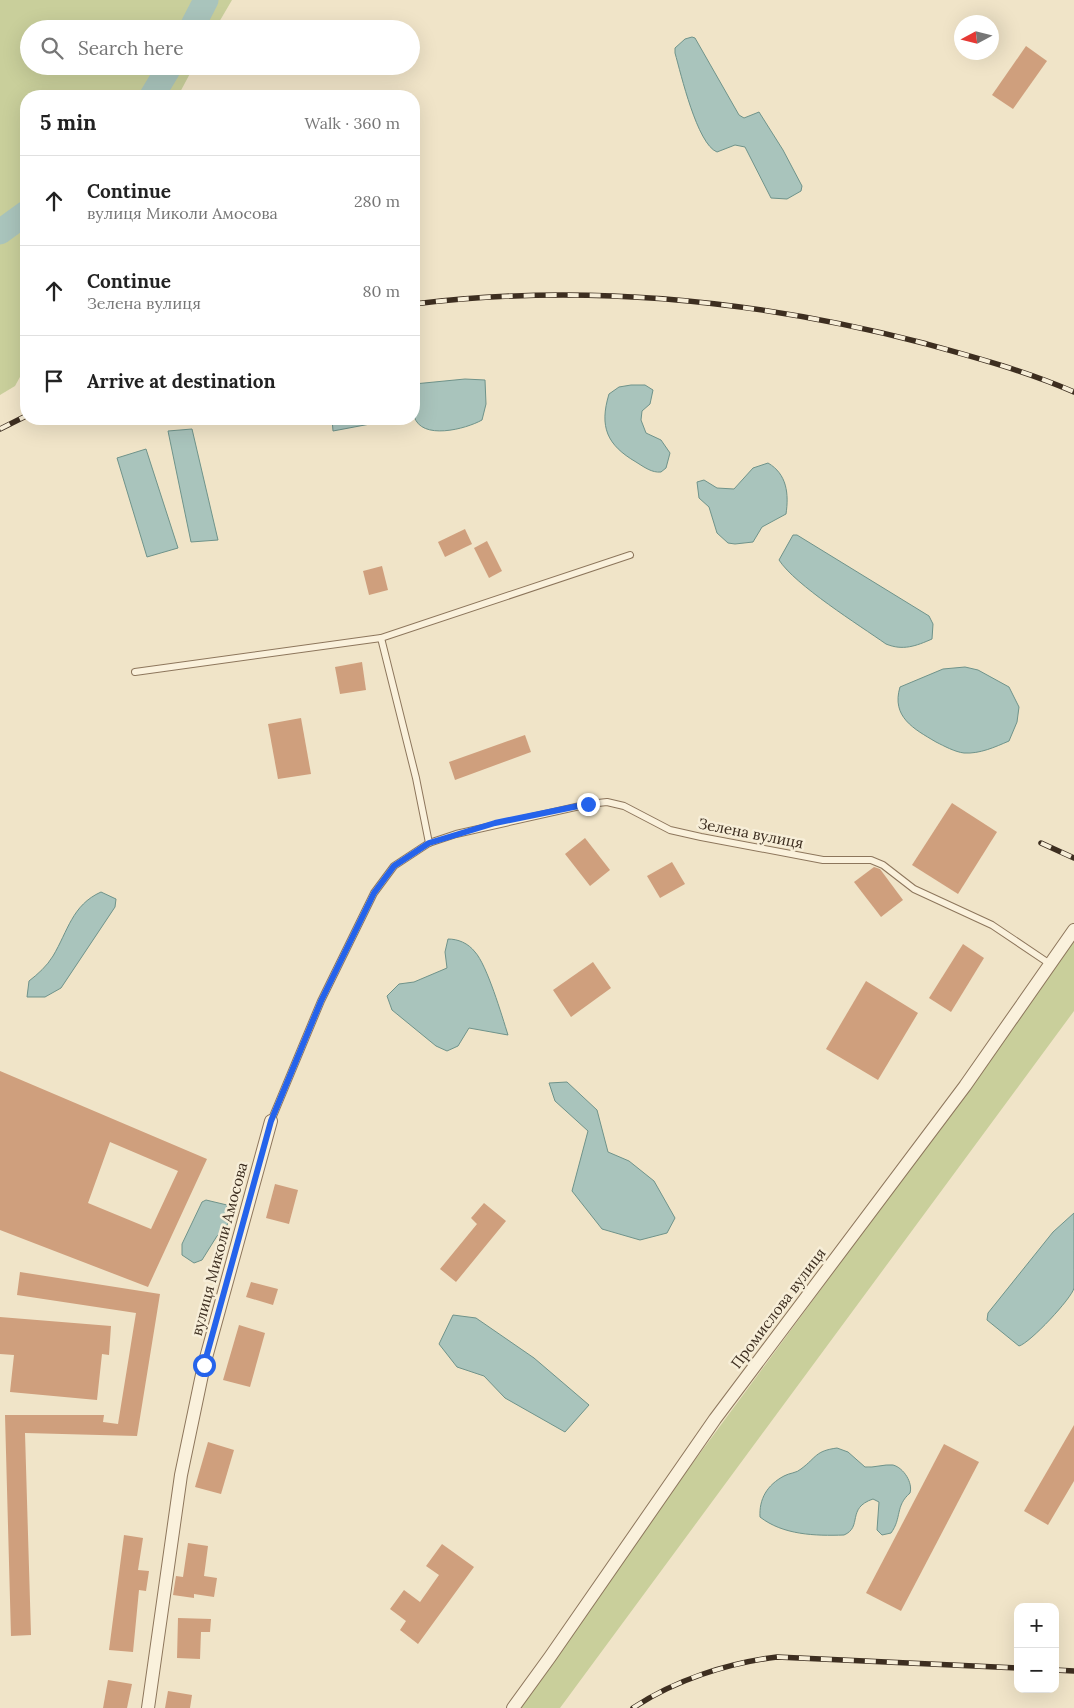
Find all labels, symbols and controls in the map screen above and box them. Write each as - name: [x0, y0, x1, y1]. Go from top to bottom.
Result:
- north arrow: [954, 15, 999, 60]
- search box: [20, 20, 420, 75]
- icon: search: [38, 34, 66, 62]
- text: Search here: [78, 36, 184, 60]
- text: 5 min: [40, 109, 96, 136]
- text: Walk · 360 m: [304, 113, 400, 133]
- text: Continue: [87, 179, 171, 203]
- icon: ahead: [40, 187, 68, 215]
- text: 280 m: [354, 191, 400, 211]
- text: вулиця Миколи Амосова: [87, 203, 278, 223]
- text: Continue: [87, 269, 171, 293]
- icon: ahead: [40, 277, 68, 305]
- text: 80 m: [363, 281, 400, 301]
- text: Зелена вулиця: [87, 293, 201, 313]
- icon: arrive: [40, 367, 68, 395]
- text: Arrive at destination: [87, 369, 276, 393]
- route end: [577, 793, 600, 816]
- street label: Зелена вулиця: [697, 813, 805, 853]
- street label: вулиця Миколи Амосова: [187, 1160, 251, 1338]
- street label: Промислова вулиця: [726, 1244, 830, 1372]
- route start: [193, 1354, 216, 1377]
- map controls: [1014, 1603, 1059, 1693]
- button: +: [1014, 1603, 1059, 1648]
- button: −: [1014, 1648, 1059, 1693]

